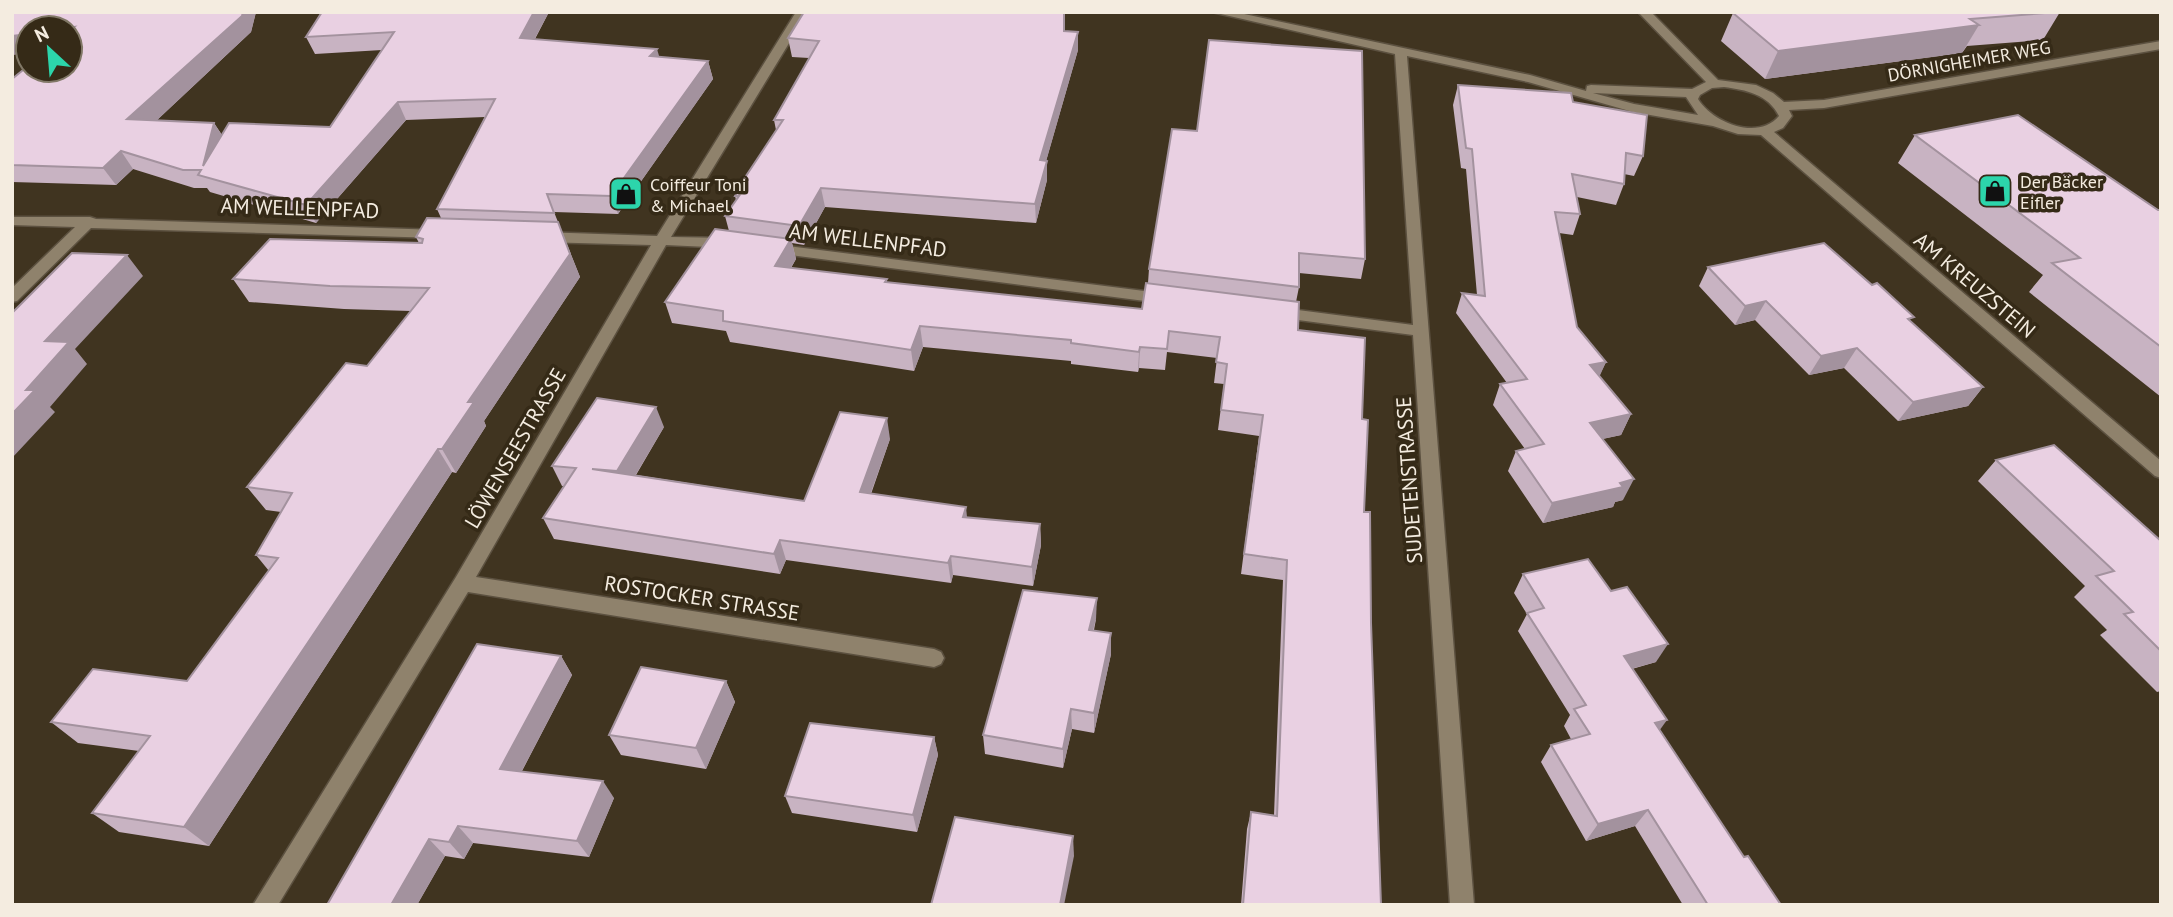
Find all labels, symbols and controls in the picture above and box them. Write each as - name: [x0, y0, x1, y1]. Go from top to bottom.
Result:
- north arrow: [14, 14, 84, 84]
- text: N: [31, 20, 52, 47]
- street label: DÖRNIGHEIMER WEG: [1886, 35, 2052, 87]
- place label: Der Bäcker Eifler: [2020, 170, 2103, 214]
- shop icon: Der Bäcker Eifler: [1976, 172, 2014, 210]
- place label: Coiffeur Toni & Michael: [650, 173, 747, 217]
- shop icon: Coiffeur Toni & Michael: [607, 175, 645, 213]
- street label: AM WELLENPFAD: [220, 192, 380, 224]
- street label: AM WELLENPFAD: [788, 217, 948, 263]
- street label: AM KREUZSTEIN: [1909, 226, 2041, 344]
- street label: LÖWENSEESTRASSE: [458, 363, 572, 533]
- street label: SUDETENSTRASSE: [1390, 396, 1428, 564]
- street label: ROSTOCKER STRASSE: [603, 569, 801, 627]

